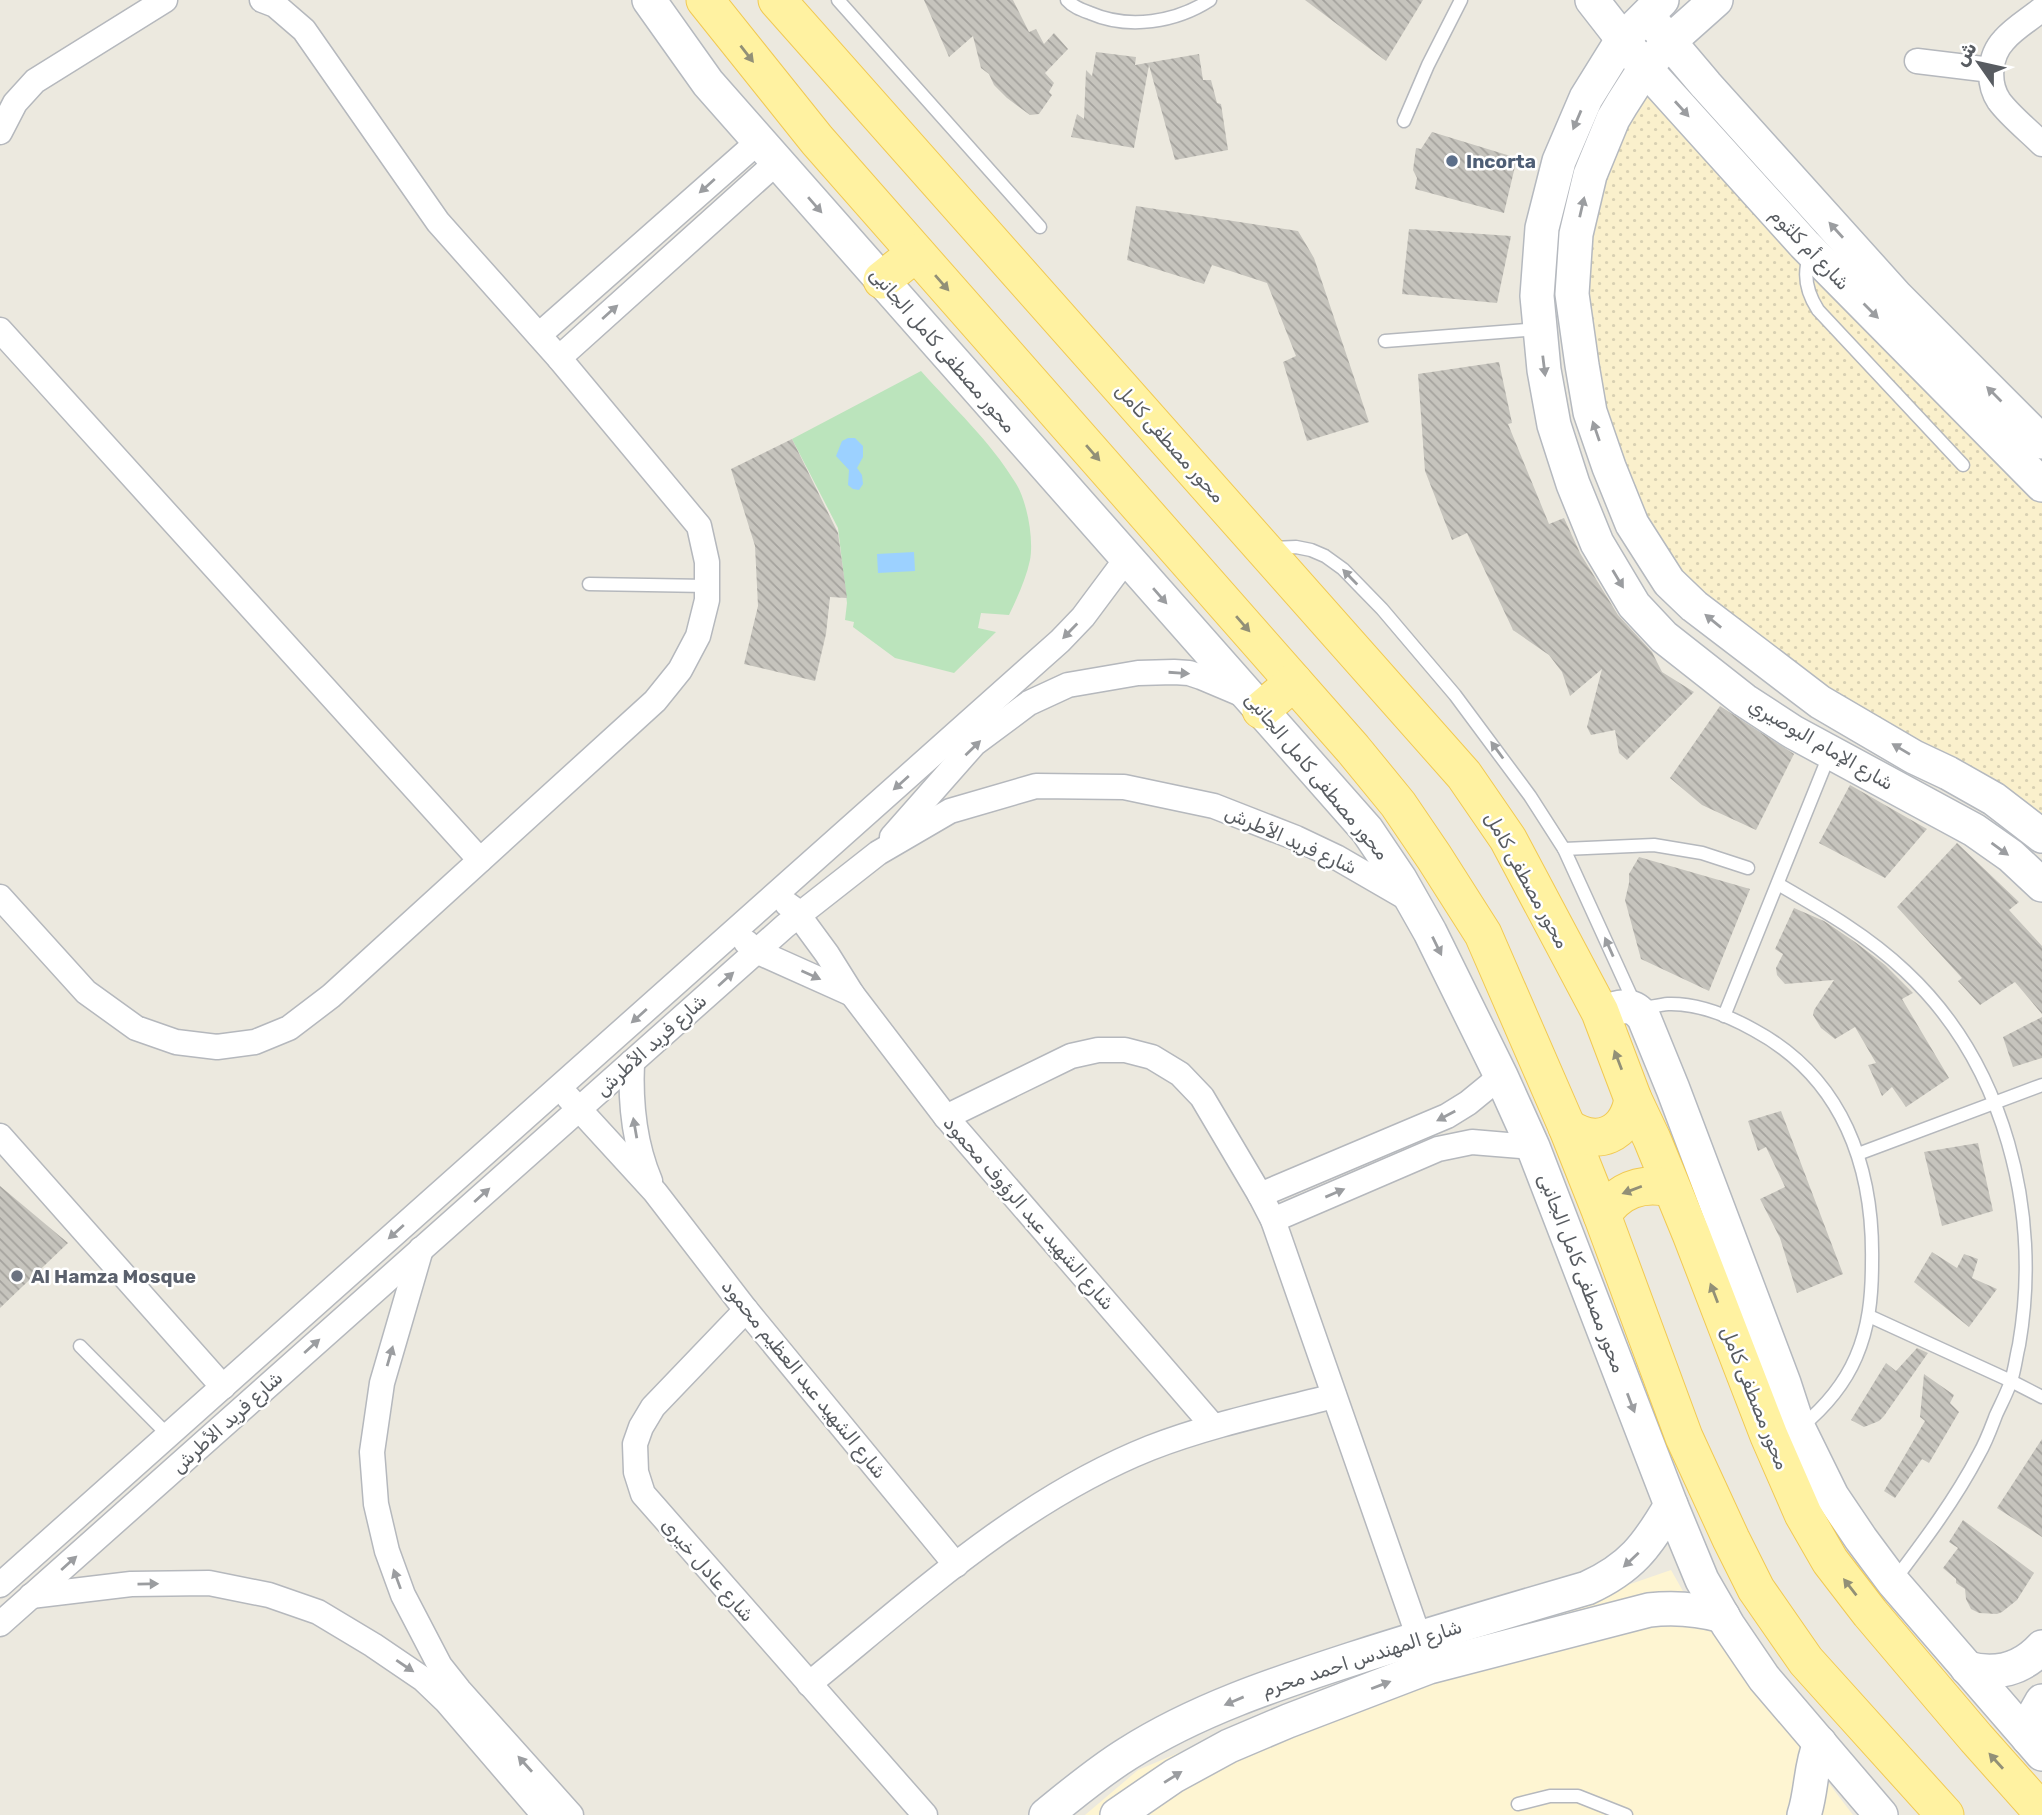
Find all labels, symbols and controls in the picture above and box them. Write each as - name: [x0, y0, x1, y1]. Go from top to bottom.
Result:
- north arrow: [1944, 28, 2014, 98]
- text: ش: [1949, 37, 1982, 70]
- one-way arrow: [739, 45, 753, 63]
- one-way arrow: [1674, 100, 1690, 118]
- one-way arrow: [1571, 110, 1582, 131]
- place label: Incorta: [1466, 150, 1536, 173]
- marker: Incorta: [1444, 153, 1460, 169]
- one-way arrow: [699, 178, 716, 193]
- one-way arrow: [807, 196, 823, 214]
- one-way arrow: [1577, 196, 1588, 218]
- street label: شارع أم كلثوم: [1764, 203, 1855, 296]
- one-way arrow: [1828, 221, 1844, 239]
- street label: محور مصطفى كامل الجانبى: [865, 263, 1021, 437]
- one-way arrow: [934, 274, 949, 291]
- one-way arrow: [1862, 303, 1879, 320]
- one-way arrow: [601, 305, 618, 321]
- one-way arrow: [1539, 355, 1550, 377]
- street label: محور مصطفى كامل: [1110, 379, 1230, 507]
- one-way arrow: [1985, 386, 2002, 403]
- one-way arrow: [1590, 421, 1601, 442]
- one-way arrow: [1085, 445, 1100, 462]
- one-way arrow: [1342, 568, 1359, 585]
- one-way arrow: [1612, 569, 1625, 588]
- one-way arrow: [1152, 587, 1168, 605]
- one-way arrow: [1705, 614, 1723, 629]
- one-way arrow: [1235, 615, 1251, 633]
- one-way arrow: [1063, 622, 1079, 639]
- one-way arrow: [1168, 668, 1190, 679]
- street label: محور مصطفى كامل الجانبى: [1240, 688, 1394, 864]
- street label: شارع الإمام البوصيري: [1743, 693, 1898, 797]
- one-way arrow: [964, 739, 981, 756]
- one-way arrow: [1490, 741, 1504, 759]
- one-way arrow: [1892, 743, 1911, 755]
- one-way arrow: [892, 775, 910, 791]
- street label: شارع فريد الأطرش: [1221, 801, 1360, 881]
- street label: محور مصطفى كامل: [1480, 808, 1574, 952]
- one-way arrow: [1991, 842, 2009, 856]
- one-way arrow: [1431, 936, 1443, 956]
- one-way arrow: [1603, 937, 1615, 957]
- one-way arrow: [801, 969, 821, 981]
- one-way arrow: [717, 971, 734, 987]
- street label: شارع فريد الأطرش: [591, 989, 713, 1102]
- one-way arrow: [631, 1007, 648, 1023]
- one-way arrow: [1612, 1050, 1623, 1071]
- one-way arrow: [1436, 1110, 1456, 1121]
- street label: شارع الشهيد عبد الرؤوف محمود: [937, 1111, 1119, 1316]
- one-way arrow: [629, 1117, 640, 1139]
- street label: محور مصطفى كامل الجانبى: [1533, 1170, 1631, 1376]
- one-way arrow: [1621, 1185, 1642, 1196]
- one-way arrow: [474, 1188, 491, 1203]
- one-way arrow: [1325, 1188, 1346, 1199]
- one-way arrow: [387, 1224, 405, 1240]
- place label: Al Hamza Mosque: [31, 1265, 196, 1288]
- marker: Al Hamza Mosque: [9, 1268, 25, 1284]
- street label: شارع الشهيد عبد العظيم محمود: [715, 1275, 891, 1484]
- one-way arrow: [1708, 1283, 1719, 1304]
- street label: محور مصطفى كامل: [1716, 1323, 1794, 1473]
- one-way arrow: [304, 1339, 321, 1354]
- one-way arrow: [386, 1346, 396, 1367]
- street label: شارع فريد الأطرش: [167, 1366, 289, 1479]
- one-way arrow: [1626, 1393, 1637, 1414]
- street label: شارع عادل خيرى: [655, 1513, 759, 1628]
- one-way arrow: [1623, 1552, 1640, 1568]
- one-way arrow: [60, 1555, 77, 1571]
- one-way arrow: [391, 1568, 402, 1589]
- one-way arrow: [137, 1578, 159, 1590]
- one-way arrow: [1842, 1579, 1857, 1597]
- street label: شارع المهندس احمد محرم: [1259, 1615, 1465, 1703]
- one-way arrow: [395, 1660, 414, 1673]
- one-way arrow: [1370, 1680, 1391, 1691]
- one-way arrow: [1223, 1695, 1244, 1706]
- one-way arrow: [1989, 1753, 2005, 1770]
- one-way arrow: [518, 1756, 534, 1773]
- one-way arrow: [1164, 1771, 1183, 1783]

